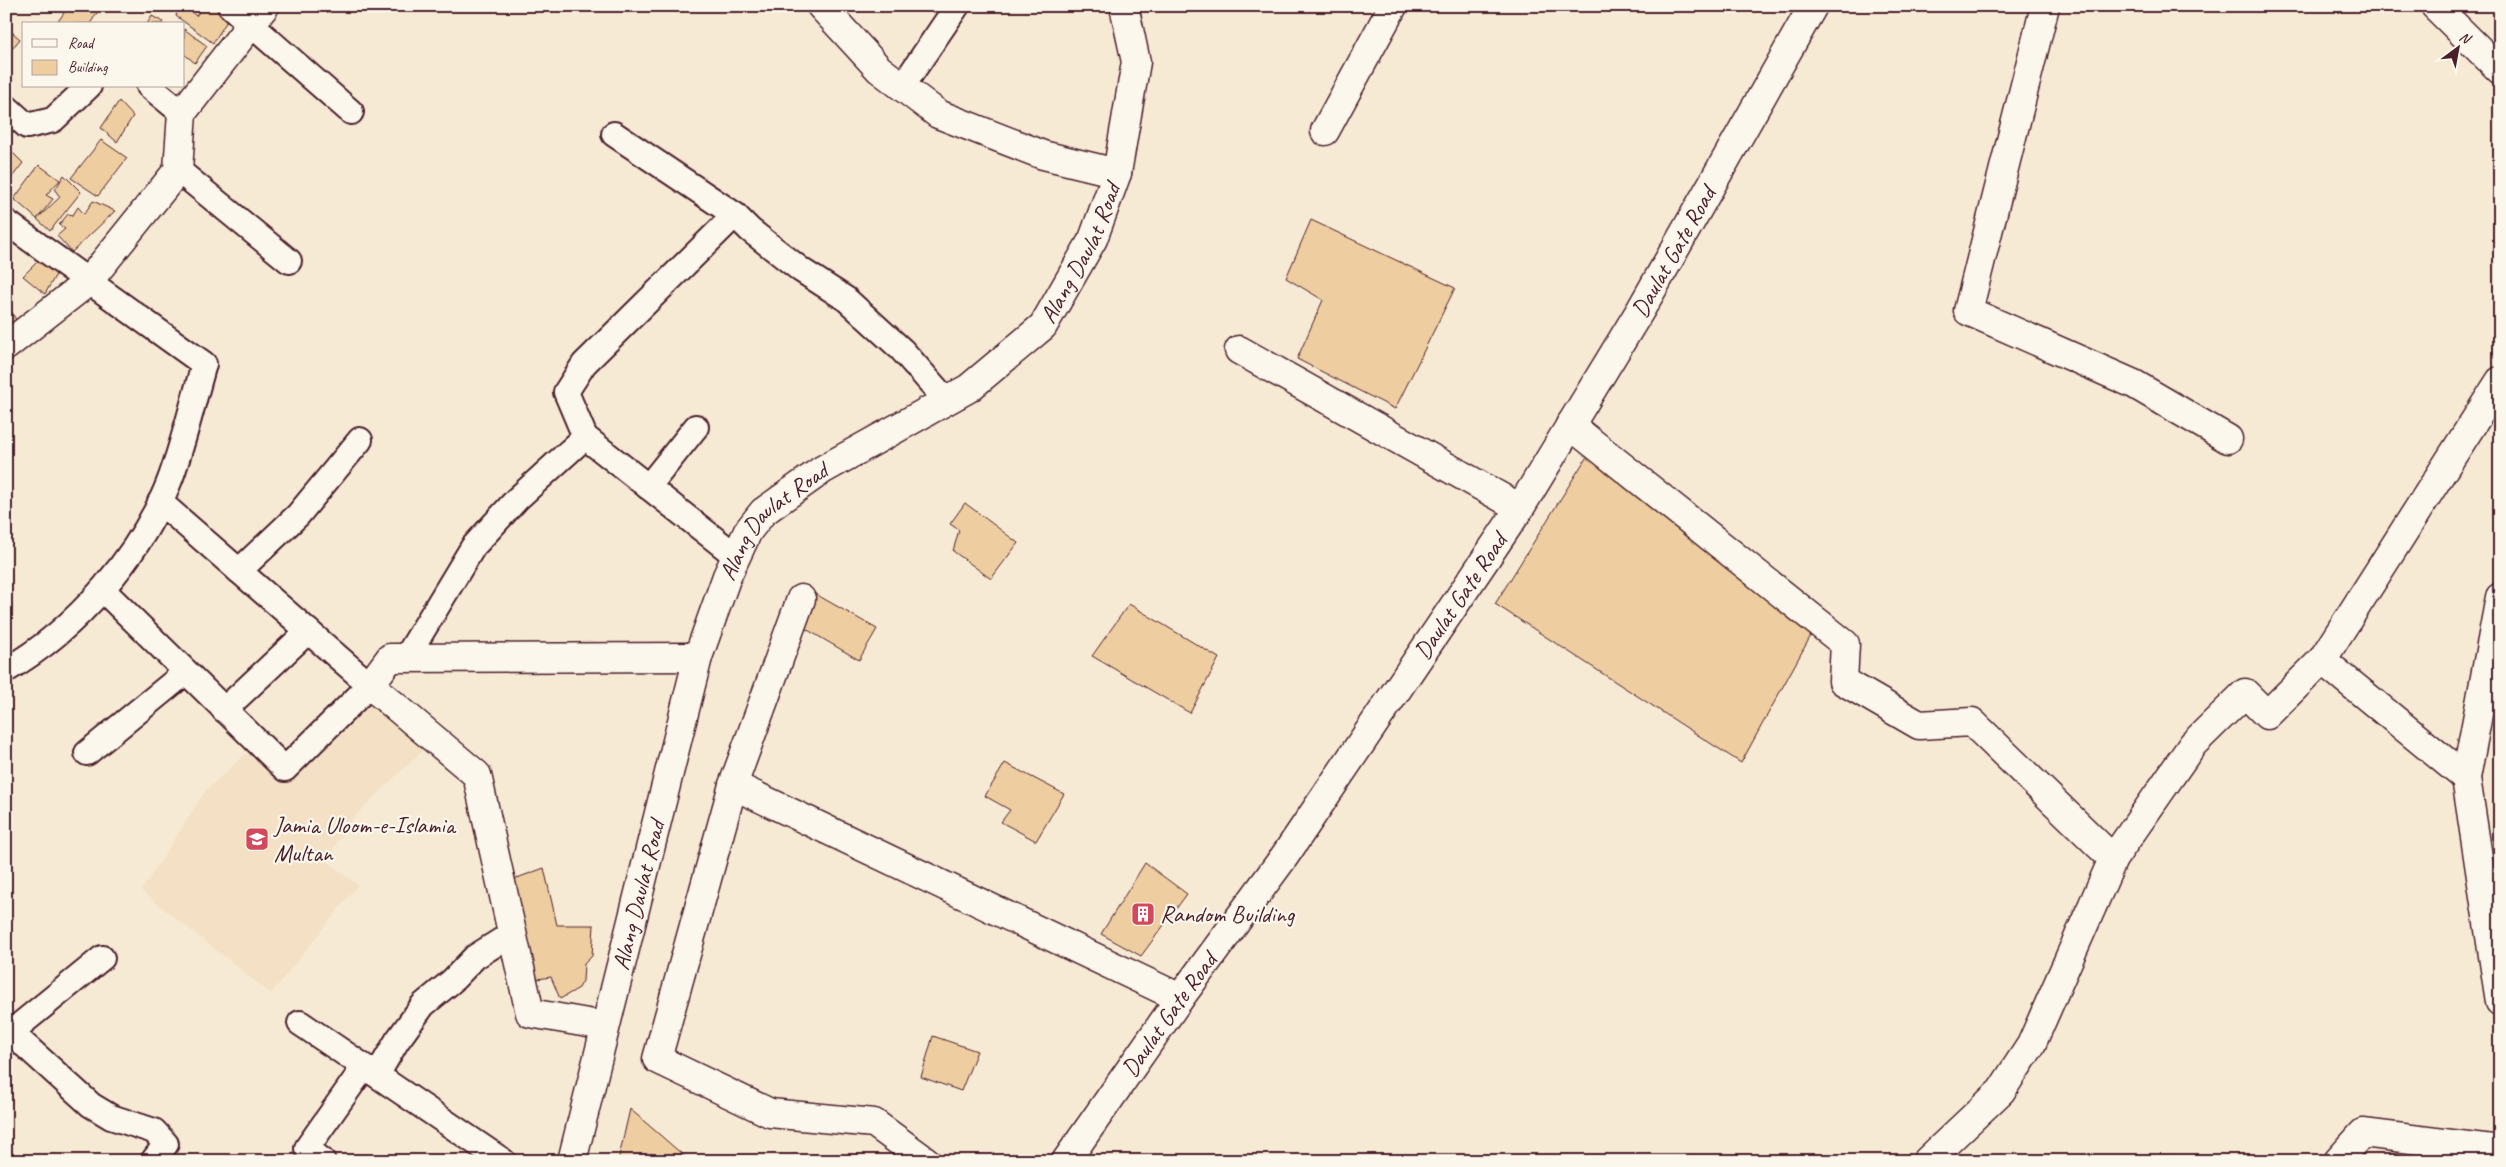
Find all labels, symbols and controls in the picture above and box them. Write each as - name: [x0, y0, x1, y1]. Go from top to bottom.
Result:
- legend: [22, 22, 185, 88]
- north arrow: [2434, 22, 2484, 72]
- text: N: [2456, 28, 2475, 48]
- text: Road: [68, 34, 95, 53]
- text: Building: [68, 58, 108, 77]
- street label: Alang Daulat Road: [1033, 176, 1128, 328]
- street label: Daulat Gate Road: [1625, 178, 1724, 322]
- street label: Alang Daulat Road: [712, 454, 837, 585]
- street label: Daulat Gate Road: [1407, 525, 1515, 665]
- place label: Jamia Uloom-e-Islamia Multan: [273, 810, 457, 868]
- street label: Alang Daulat Road: [605, 814, 672, 973]
- school or university icon: Jamia Uloom-e-Islamia Multan: [244, 826, 270, 852]
- place label: Random Building: [1160, 899, 1296, 929]
- building icon: Random Building: [1130, 901, 1156, 927]
- street label: Daulat Gate Road: [1115, 944, 1225, 1082]

